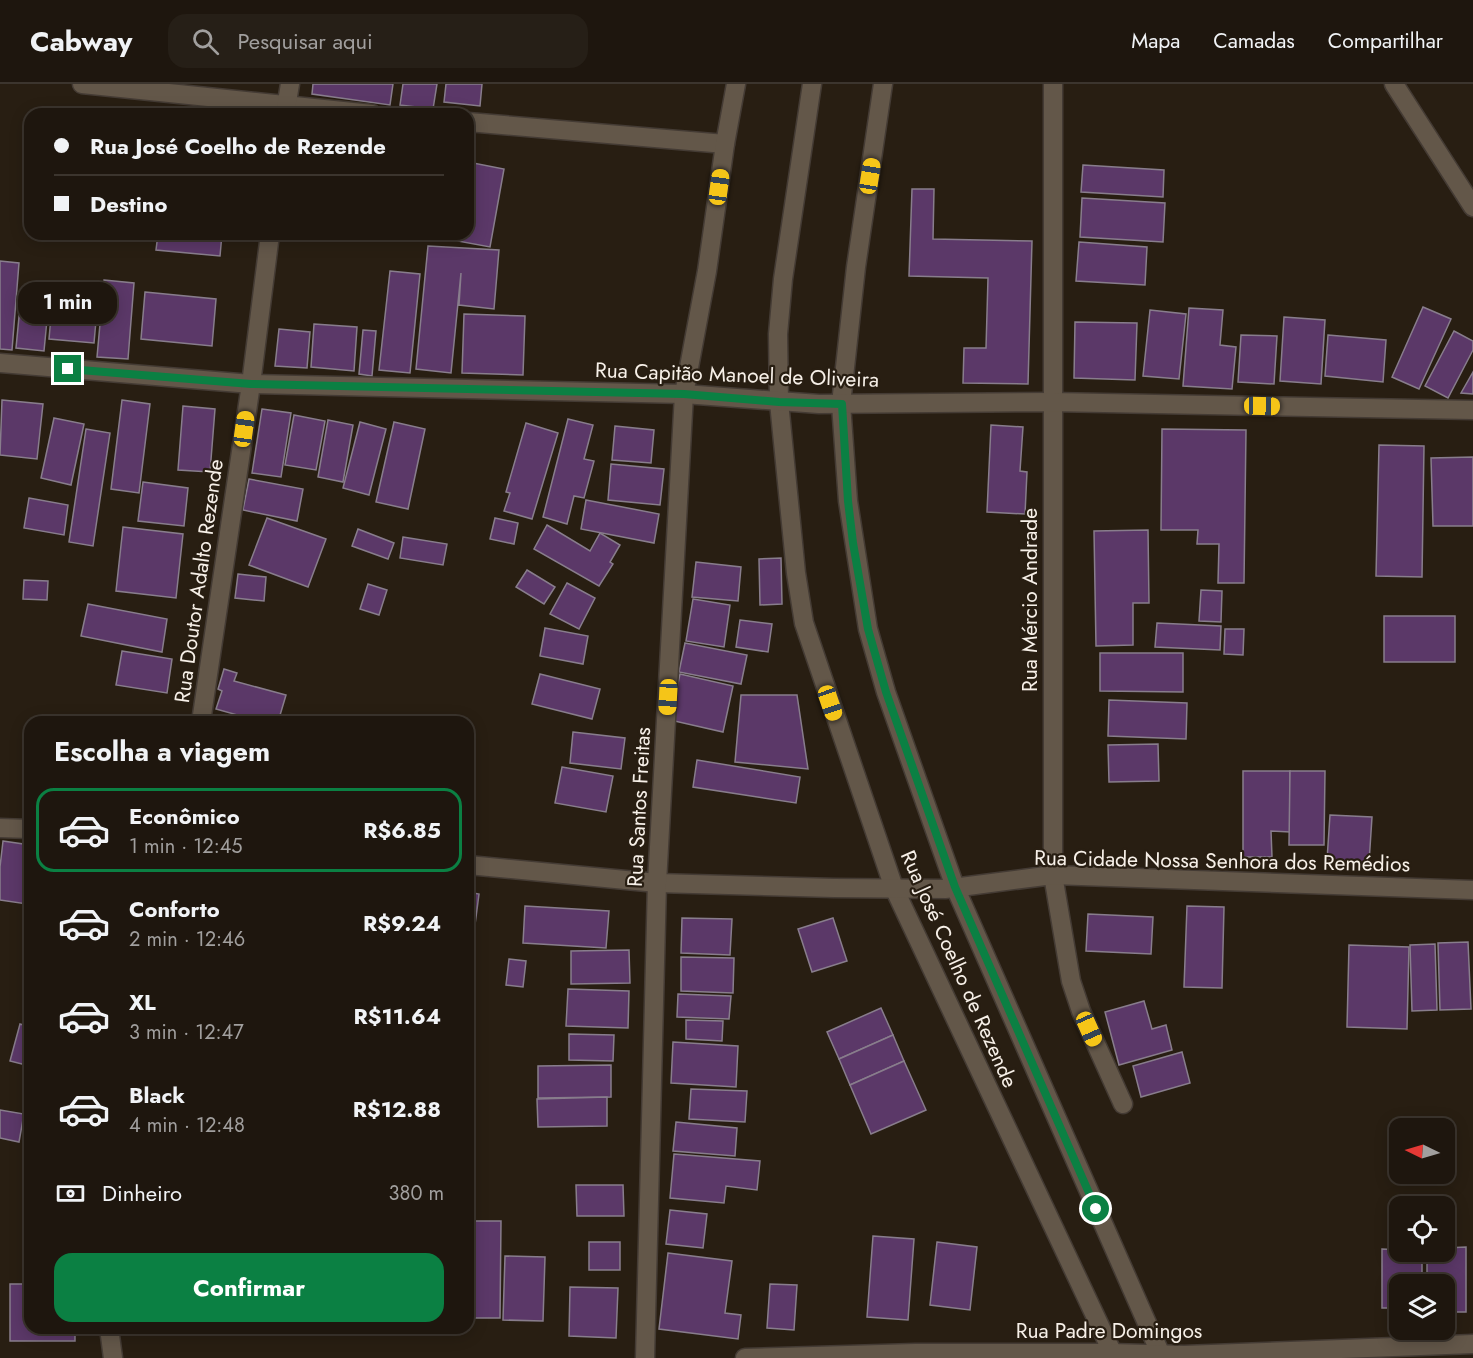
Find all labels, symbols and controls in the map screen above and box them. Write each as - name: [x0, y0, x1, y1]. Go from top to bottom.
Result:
- search box: [168, 14, 588, 68]
- text: Cabway: [30, 21, 132, 62]
- icon: search: [189, 25, 222, 58]
- text: Pesquisar aqui: [237, 25, 373, 57]
- text: Mapa: [1131, 26, 1180, 56]
- text: Camadas: [1213, 26, 1295, 56]
- text: Compartilhar: [1328, 26, 1443, 56]
- text: Rua José Coelho de Rezende: [90, 130, 386, 162]
- car: [858, 157, 882, 195]
- car: [708, 168, 730, 206]
- text: Destino: [90, 188, 167, 220]
- callout: 1 min: [19, 282, 118, 324]
- text: 1 min: [43, 288, 92, 317]
- route end: [54, 355, 81, 382]
- street label: Rua Capitão Manoel de Oliveira: [595, 355, 879, 395]
- car: [1244, 397, 1280, 415]
- car: [233, 410, 255, 448]
- street label: Rua Doutor Adalto Rezende: [167, 457, 231, 705]
- street label: Rua Mércio Andrade: [1015, 508, 1045, 692]
- car: [658, 679, 678, 715]
- car: [816, 683, 844, 723]
- street label: Rua Santos Freitas: [620, 726, 658, 888]
- text: Escolha a viagem: [54, 732, 270, 771]
- text: Econômico: [129, 800, 240, 832]
- icon: car: [57, 803, 111, 857]
- text: R$6.85: [363, 814, 441, 846]
- text: 1 min · 12:45: [129, 832, 243, 861]
- street label: Rua Cidade Nossa Senhora dos Remédios: [1034, 843, 1410, 879]
- street label: Rua José Coelho de Rezende: [893, 846, 1025, 1093]
- text: Conforto: [129, 893, 220, 925]
- icon: car: [57, 896, 111, 950]
- text: R$9.24: [363, 907, 441, 939]
- text: 2 min · 12:46: [129, 925, 245, 954]
- text: XL: [129, 986, 156, 1018]
- icon: car: [57, 989, 111, 1043]
- text: R$11.64: [354, 1000, 441, 1032]
- car: [1073, 1009, 1105, 1049]
- text: 3 min · 12:47: [129, 1018, 244, 1047]
- text: Black: [129, 1079, 185, 1111]
- icon: car: [57, 1082, 111, 1136]
- text: R$12.88: [353, 1093, 441, 1125]
- text: 4 min · 12:48: [129, 1111, 245, 1140]
- north arrow: [1389, 1118, 1455, 1184]
- map controls: [1389, 1118, 1455, 1340]
- icon: cash: [54, 1177, 87, 1210]
- text: Dinheiro: [102, 1177, 182, 1209]
- text: 380 m: [389, 1179, 444, 1208]
- route start: [1082, 1195, 1109, 1222]
- button: locate: [1389, 1196, 1455, 1262]
- button: Confirmar: [54, 1253, 444, 1322]
- button: layers: [1389, 1274, 1455, 1340]
- street label: Rua Padre Domingos: [1016, 1316, 1202, 1346]

